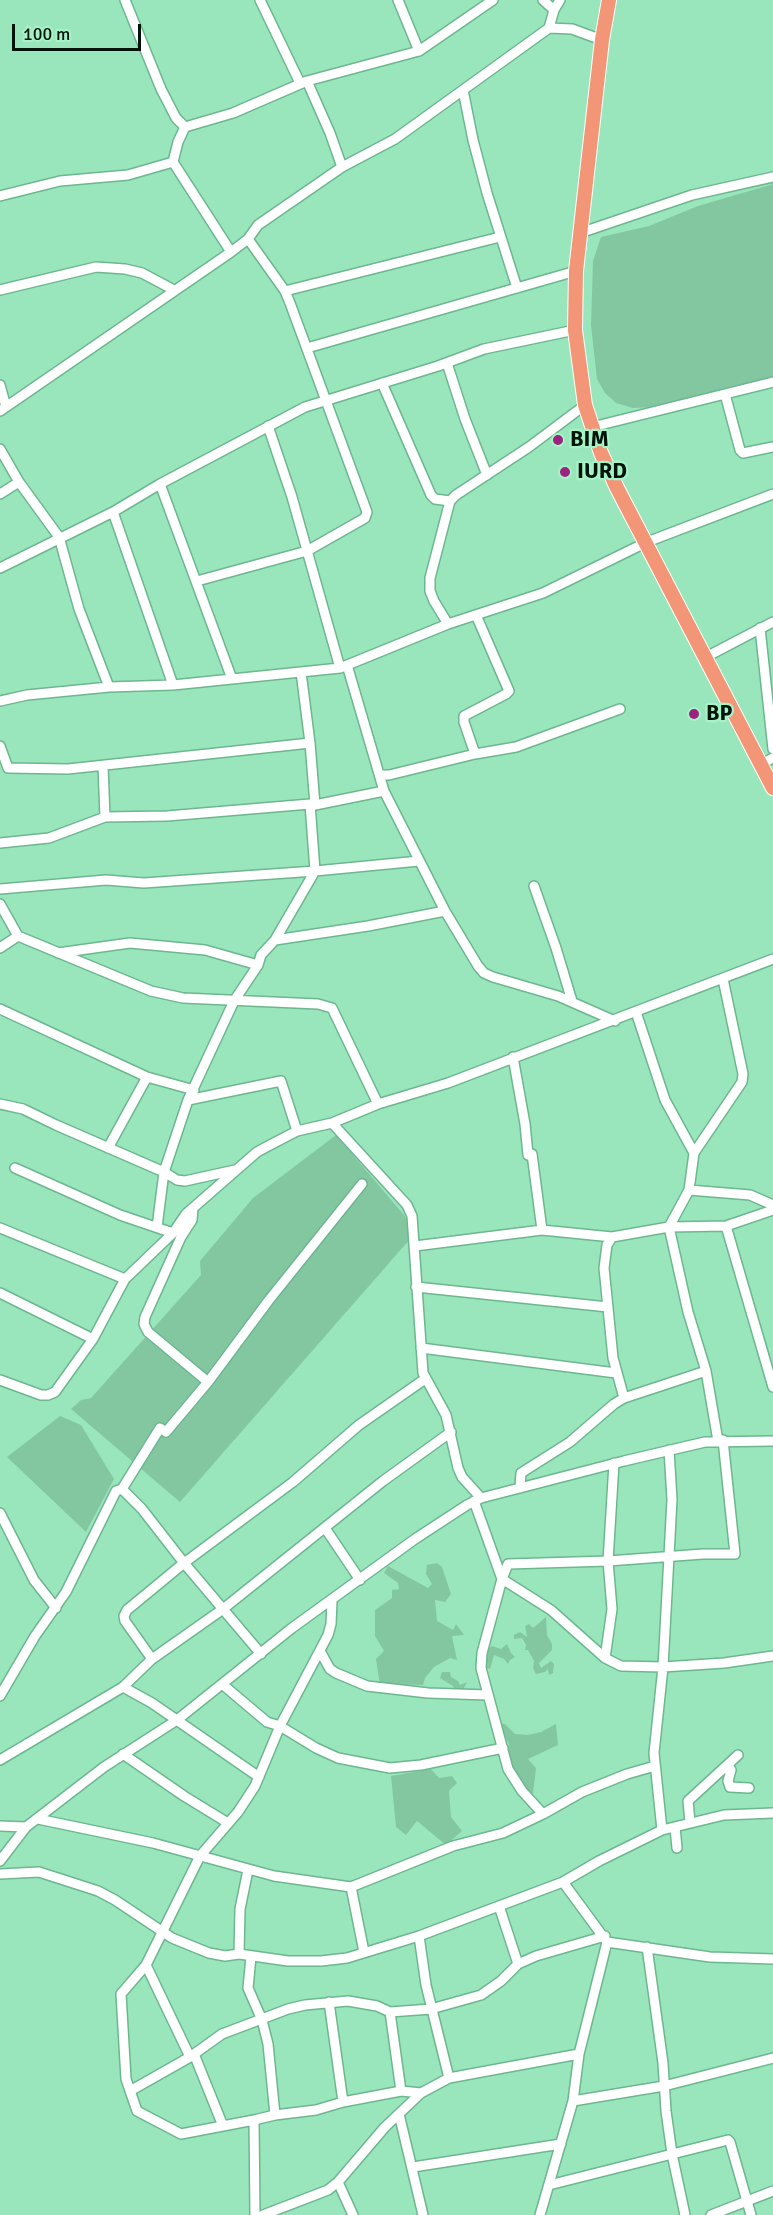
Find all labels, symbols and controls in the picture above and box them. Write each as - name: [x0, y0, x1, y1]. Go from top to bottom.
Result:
- scale bar: [15, 12, 144, 50]
- text: 100 m: [23, 23, 70, 45]
- place label: BIM: [570, 427, 609, 453]
- marker: BIM: [551, 433, 565, 447]
- place label: IURD: [577, 459, 627, 485]
- marker: IURD: [558, 465, 572, 479]
- place label: BP: [706, 701, 732, 727]
- marker: BP: [687, 707, 701, 721]

